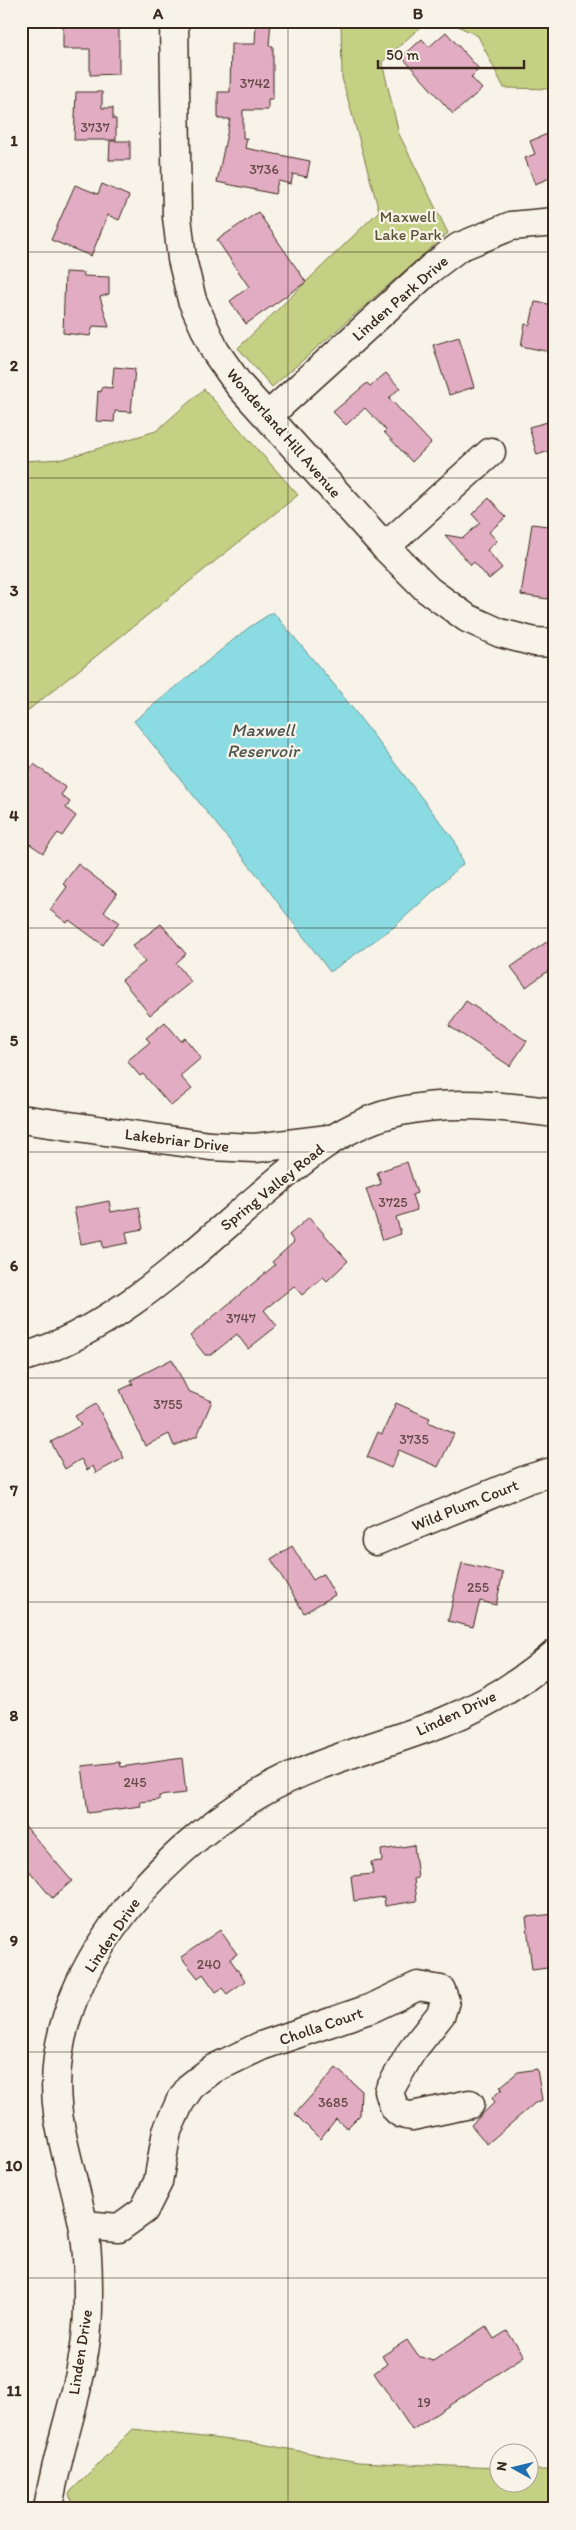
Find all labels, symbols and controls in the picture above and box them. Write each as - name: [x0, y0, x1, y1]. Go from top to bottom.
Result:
- text: A: [152, 4, 164, 23]
- text: B: [413, 4, 424, 23]
- scale bar: [378, 38, 525, 70]
- text: 50 m: [386, 46, 419, 64]
- house number: 3742: [240, 75, 271, 92]
- house number: 3737: [80, 119, 110, 136]
- text: 1: [10, 131, 18, 150]
- house number: 3736: [249, 161, 279, 178]
- park label: Maxwell Lake Park: [374, 207, 443, 244]
- street label: Linden Park Drive: [348, 251, 452, 345]
- text: 2: [10, 356, 19, 375]
- street label: Wonderland Hill Avenue: [223, 364, 345, 502]
- text: 3: [10, 581, 19, 600]
- water label: Maxwell Reservoir: [227, 719, 301, 762]
- text: 4: [9, 806, 19, 825]
- text: 5: [10, 1031, 19, 1050]
- street label: Lakebriar Drive: [124, 1124, 231, 1156]
- street label: Spring Valley Road: [216, 1139, 328, 1235]
- house number: 3725: [378, 1194, 408, 1211]
- text: 6: [10, 1256, 19, 1275]
- house number: 3747: [226, 1310, 256, 1327]
- house number: 3755: [153, 1396, 183, 1413]
- house number: 3735: [399, 1431, 429, 1448]
- street label: Wild Plum Court: [409, 1475, 521, 1535]
- text: 7: [9, 1481, 18, 1500]
- house number: 255: [467, 1579, 489, 1596]
- street label: Linden Drive: [413, 1686, 499, 1740]
- text: 8: [10, 1706, 19, 1725]
- house number: 245: [123, 1774, 147, 1791]
- street label: Linden Drive: [80, 1894, 144, 1976]
- text: 9: [10, 1931, 18, 1950]
- house number: 240: [197, 1956, 221, 1973]
- street label: Cholla Court: [277, 2003, 365, 2049]
- house number: 3685: [318, 2094, 348, 2111]
- text: 10: [5, 2156, 23, 2175]
- street label: Linden Drive: [64, 2308, 96, 2396]
- text: 11: [7, 2381, 22, 2400]
- house number: 19: [417, 2394, 431, 2411]
- north arrow: [488, 2442, 538, 2492]
- text: N: [493, 2460, 511, 2472]

